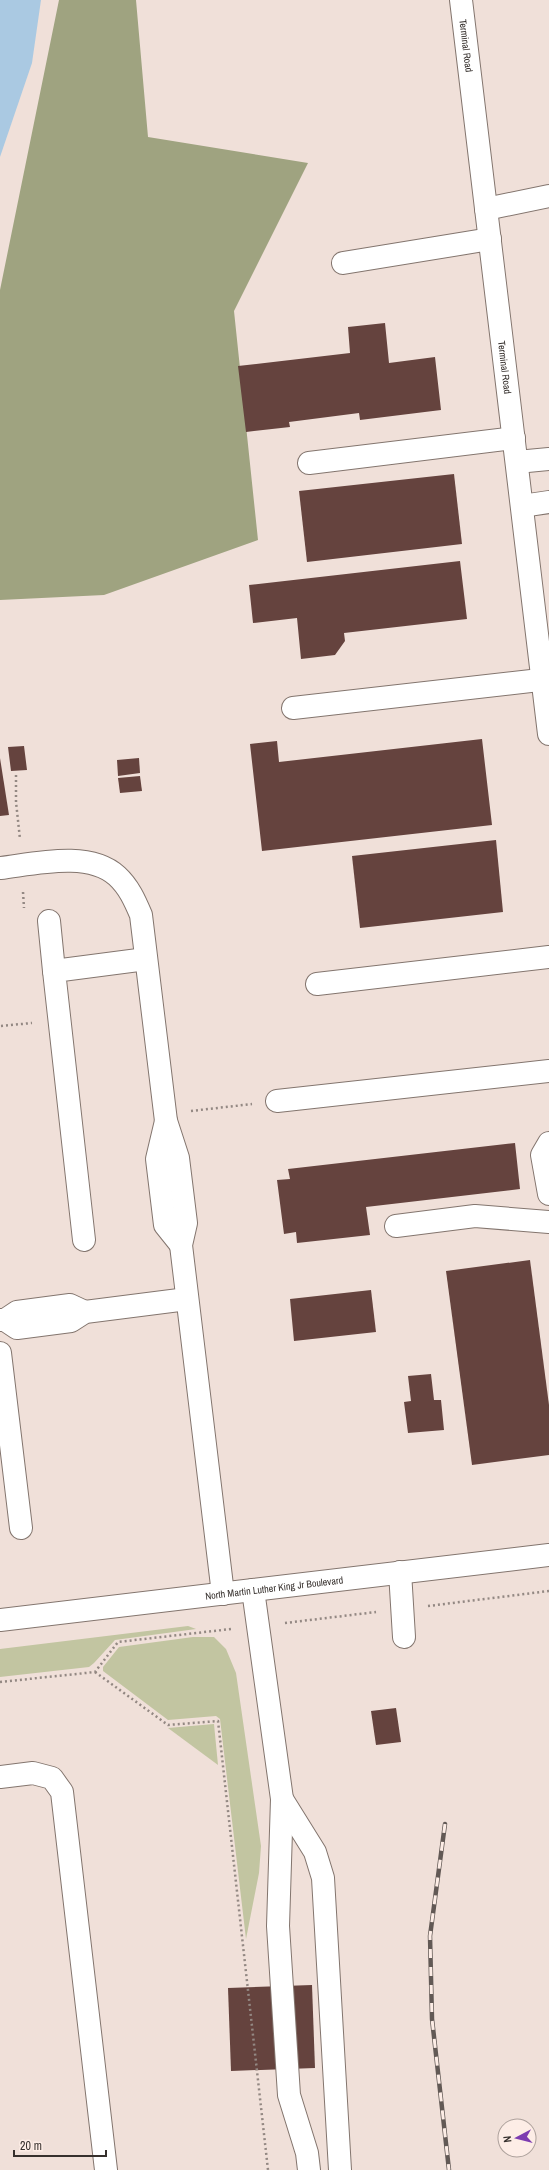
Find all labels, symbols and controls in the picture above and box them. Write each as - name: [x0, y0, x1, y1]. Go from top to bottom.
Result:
- street label: Terminal Road: [456, 18, 476, 73]
- street label: Terminal Road: [495, 340, 514, 395]
- street label: North Martin Luther King Jr Boulevard: [205, 1573, 344, 1603]
- north arrow: [497, 2118, 537, 2158]
- scale bar: [14, 2132, 106, 2158]
- text: N: [500, 2135, 514, 2143]
- text: 20 m: [20, 2138, 42, 2154]

